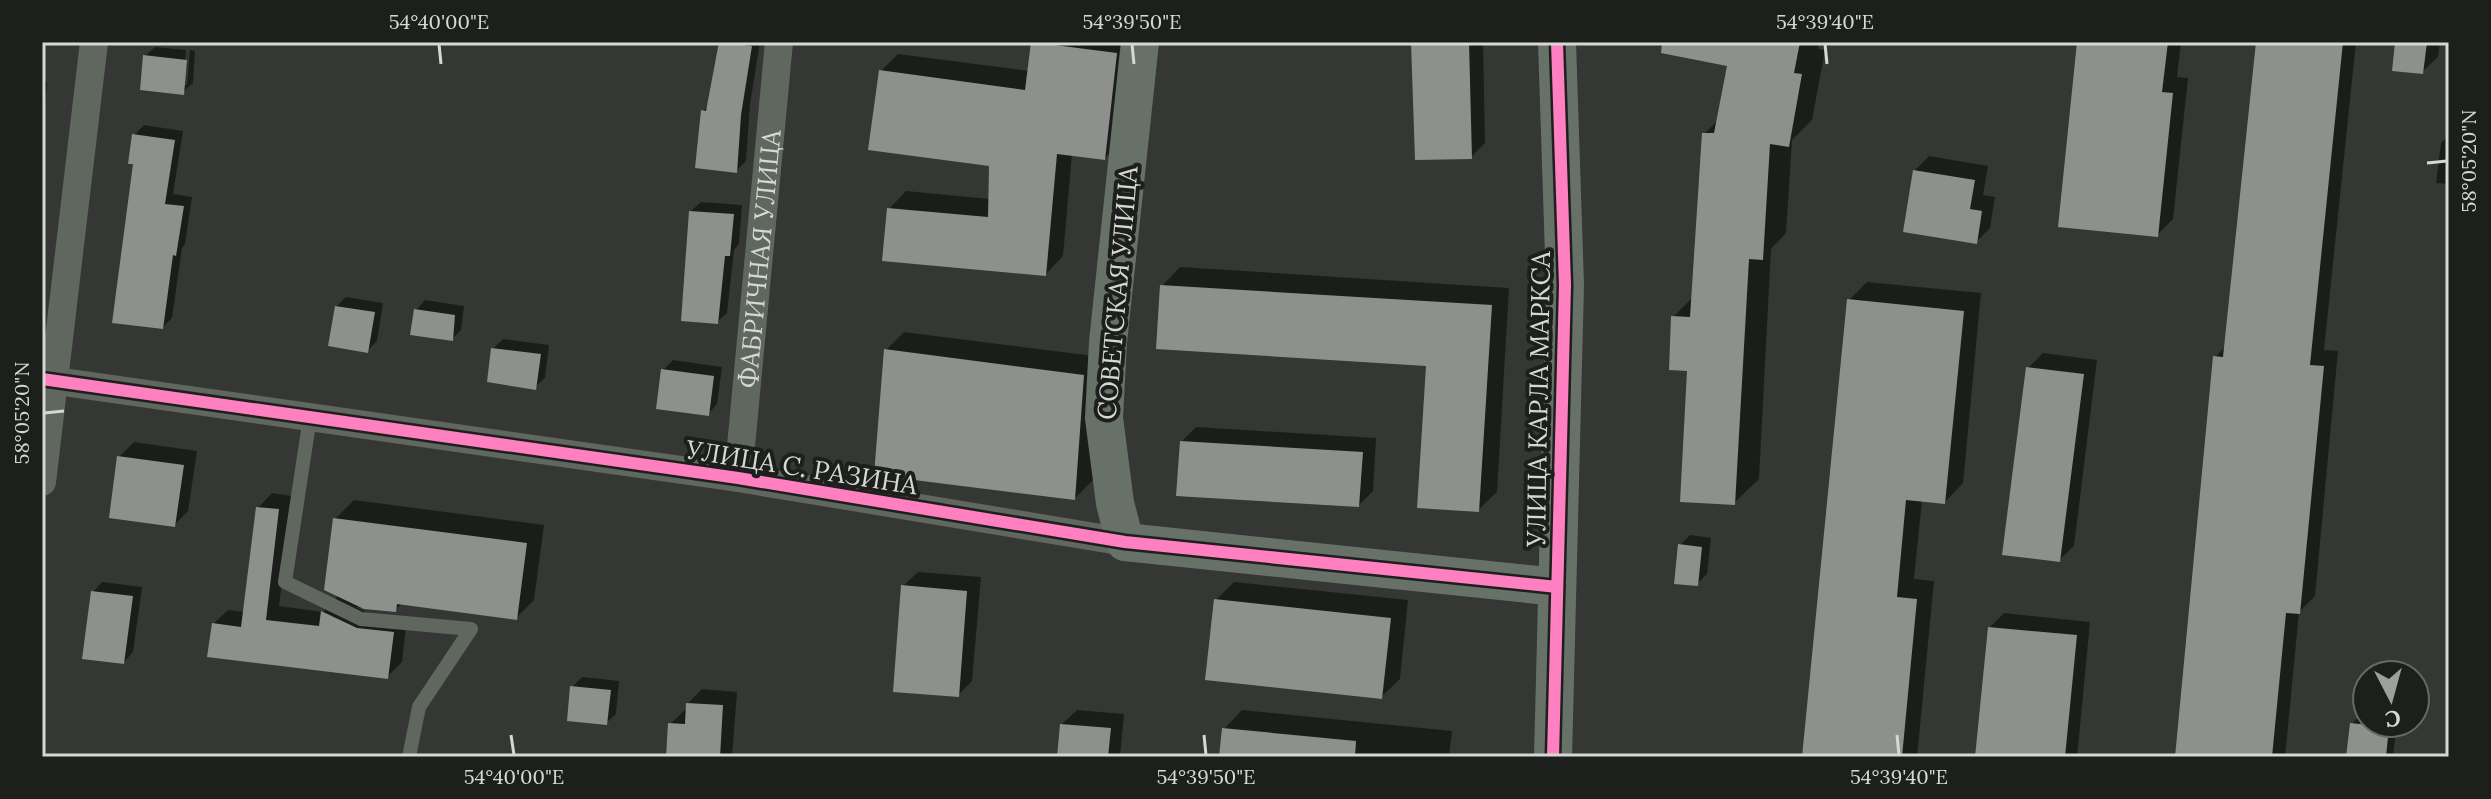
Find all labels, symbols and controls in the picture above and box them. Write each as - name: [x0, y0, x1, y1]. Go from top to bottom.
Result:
- text: 54°40'00"E: [389, 9, 489, 34]
- text: 54°39'50"E: [1082, 9, 1182, 34]
- text: 54°39'40"E: [1776, 9, 1874, 34]
- text: 58°05'20"N: [2456, 109, 2481, 213]
- street label: ФАБРИЧНАЯ УЛИЦА: [730, 128, 787, 390]
- street label: СОВЕТСКАЯ УЛИЦА: [1089, 164, 1145, 421]
- street label: УЛИЦА КАРЛА МАРКСА: [1519, 250, 1557, 548]
- text: 58°05'20"N: [9, 361, 34, 465]
- street label: УЛИЦА С. РАЗИНА: [683, 432, 921, 502]
- north arrow: [2351, 659, 2431, 739]
- text: С: [2384, 704, 2402, 734]
- text: 54°40'00"E: [464, 764, 564, 789]
- text: 54°39'50"E: [1156, 764, 1256, 789]
- text: 54°39'40"E: [1850, 764, 1948, 789]

